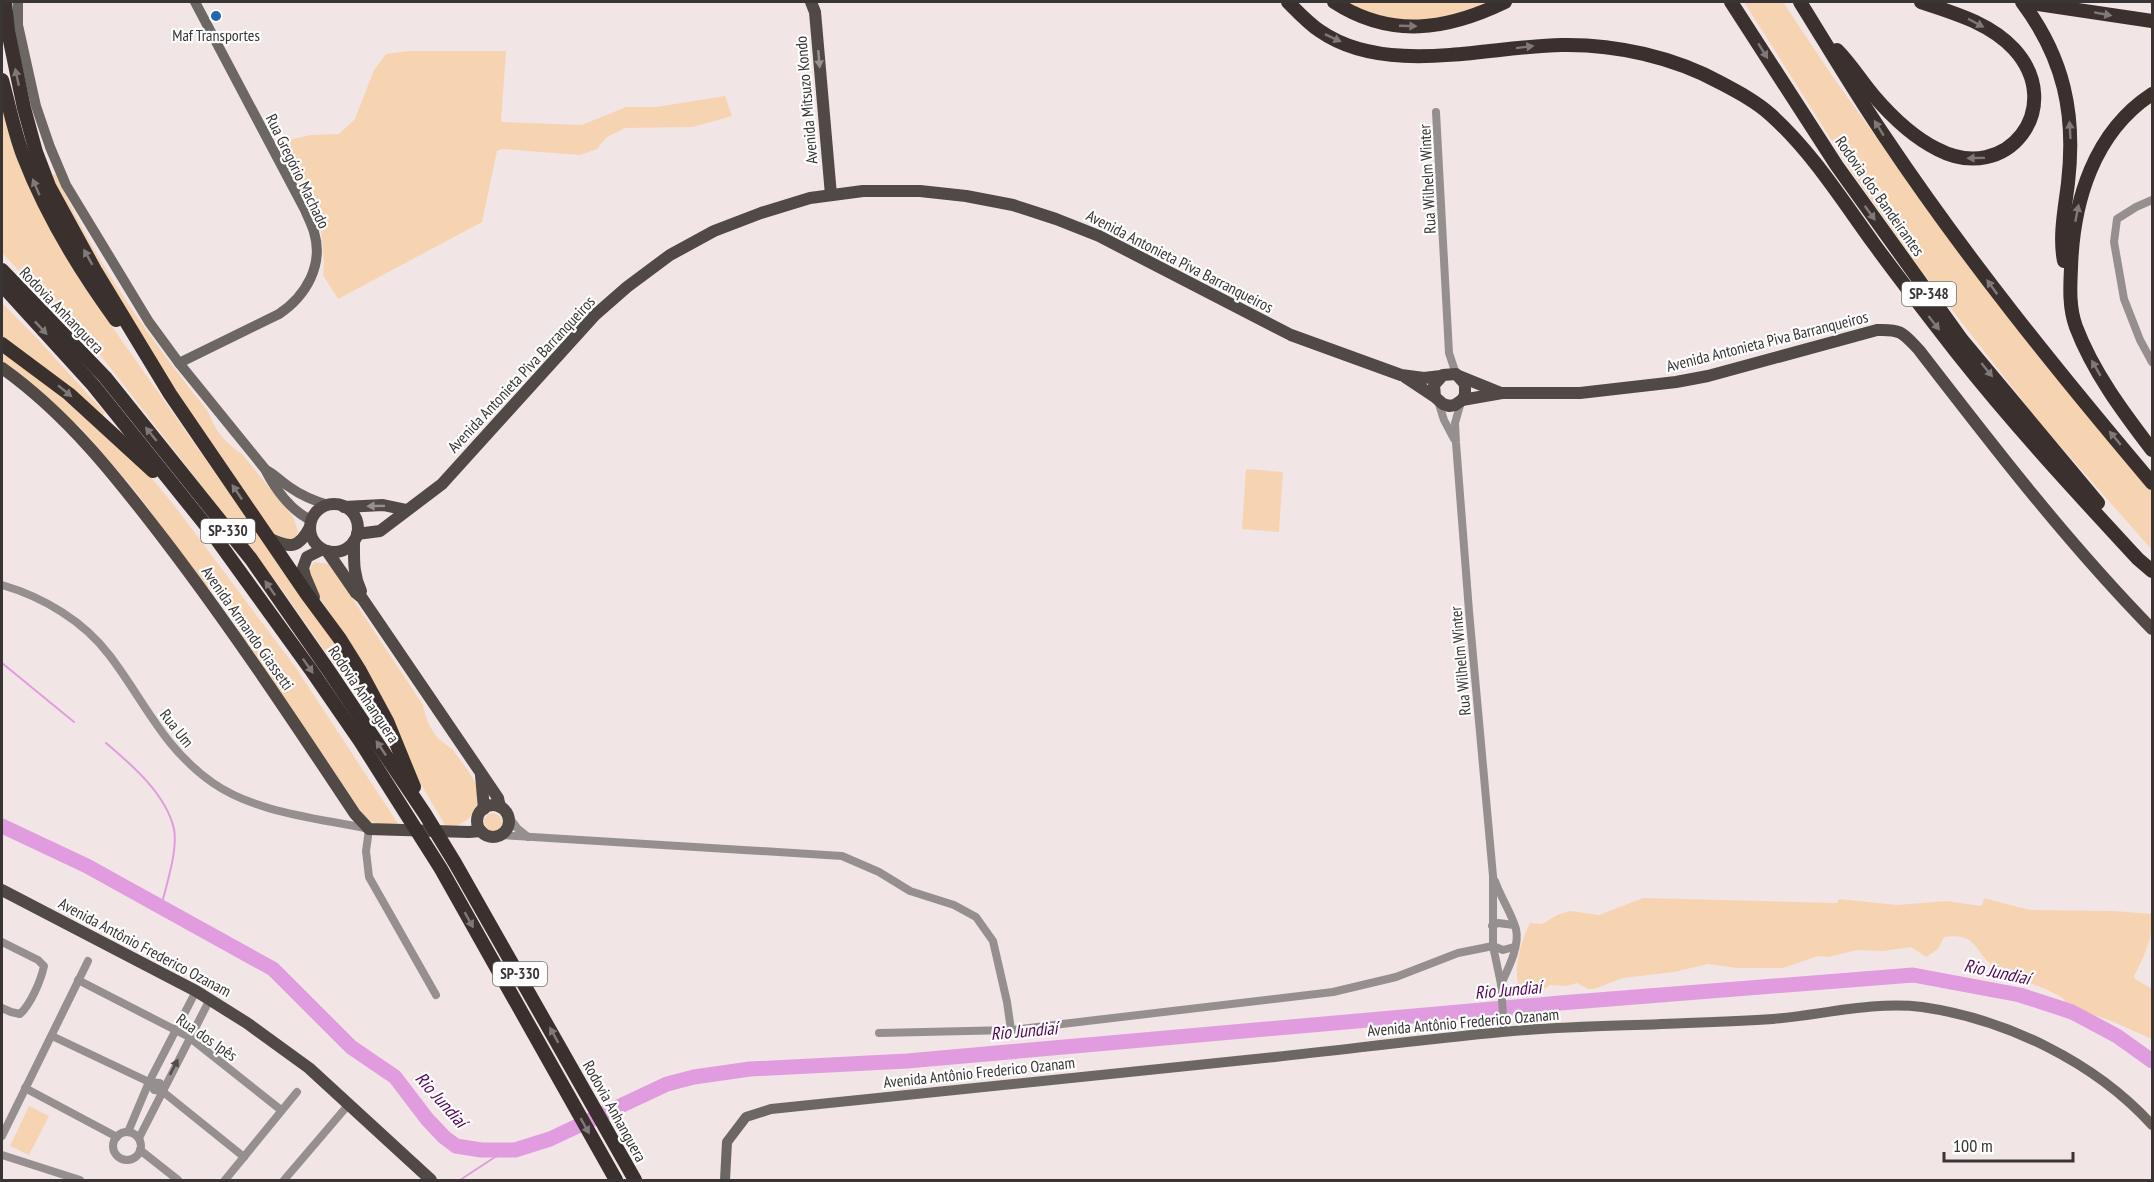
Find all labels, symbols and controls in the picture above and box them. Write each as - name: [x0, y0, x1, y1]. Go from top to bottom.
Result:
- marker: Maf Transportes: [209, 9, 223, 23]
- one-way arrow: [2093, 10, 2112, 19]
- one-way arrow: [1967, 18, 1984, 27]
- one-way arrow: [1398, 22, 1417, 31]
- place label: Maf Transportes: [172, 25, 260, 45]
- one-way arrow: [1325, 33, 1342, 42]
- street label: Avenida Mitsuzo Kondo: [790, 35, 822, 165]
- one-way arrow: [1515, 42, 1534, 52]
- one-way arrow: [1757, 43, 1768, 59]
- one-way arrow: [814, 50, 824, 69]
- one-way arrow: [12, 67, 21, 86]
- street label: Rua Gregório Machado: [262, 111, 334, 231]
- one-way arrow: [1874, 120, 1885, 136]
- one-way arrow: [2066, 121, 2075, 140]
- street label: Rua Wilhelm Winter: [1414, 123, 1440, 234]
- street label: Rodovia dos Bandeirantes: [1831, 132, 1929, 260]
- one-way arrow: [1966, 153, 1985, 163]
- one-way arrow: [32, 178, 41, 195]
- one-way arrow: [2073, 204, 2082, 223]
- street label: Avenida Antonieta Piva Barranqueiros: [1083, 205, 1277, 317]
- one-way arrow: [1864, 206, 1876, 221]
- one-way arrow: [83, 248, 93, 265]
- street label: Rodovia Anhanguera: [16, 262, 108, 358]
- one-way arrow: [1987, 279, 1999, 294]
- road number: SP-348: [1902, 282, 1956, 306]
- street label: Avenida Antonieta Piva Barranqueiros: [443, 291, 599, 457]
- street label: Avenida Antonieta Piva Barranqueiros: [1664, 306, 1870, 376]
- one-way arrow: [1928, 315, 1941, 331]
- one-way arrow: [34, 320, 47, 335]
- one-way arrow: [2090, 360, 2101, 376]
- one-way arrow: [1980, 362, 1993, 378]
- one-way arrow: [58, 385, 73, 397]
- one-way arrow: [144, 426, 157, 442]
- one-way arrow: [2109, 431, 2121, 446]
- one-way arrow: [232, 484, 243, 501]
- one-way arrow: [366, 501, 385, 510]
- road number: SP-330: [201, 519, 255, 543]
- street label: Avenida Armando Giassetti: [198, 562, 298, 694]
- one-way arrow: [264, 580, 276, 596]
- street label: Rua Wilhelm Winter: [1445, 605, 1475, 716]
- street label: Rodovia Anhanguera: [324, 642, 404, 746]
- one-way arrow: [302, 657, 314, 673]
- street label: Rua Um: [156, 705, 198, 751]
- one-way arrow: [376, 740, 387, 756]
- street label: Avenida Antônio Frederico Ozanam: [55, 893, 235, 1001]
- one-way arrow: [464, 912, 474, 929]
- water label: Rio Jundiaí: [1962, 953, 2035, 990]
- road number: SP-330: [493, 962, 547, 986]
- water label: Rio Jundiaí: [1474, 975, 1545, 1004]
- street label: Avenida Antônio Frederico Ozanam: [1366, 1004, 1560, 1040]
- street label: Rua dos Ipês: [173, 1009, 241, 1065]
- water label: Rio Jundiaí: [990, 1016, 1061, 1045]
- one-way arrow: [549, 1026, 559, 1043]
- street label: Avenida Antônio Frederico Ozanam: [882, 1052, 1076, 1092]
- street label: Rodovia Anhanguera: [579, 1057, 651, 1165]
- one-way arrow: [169, 1058, 179, 1075]
- water label: Rio Jundiaí: [410, 1067, 474, 1135]
- one-way arrow: [579, 1118, 590, 1134]
- scale bar: [1944, 1125, 2073, 1163]
- text: 100 m: [1953, 1134, 1993, 1157]

